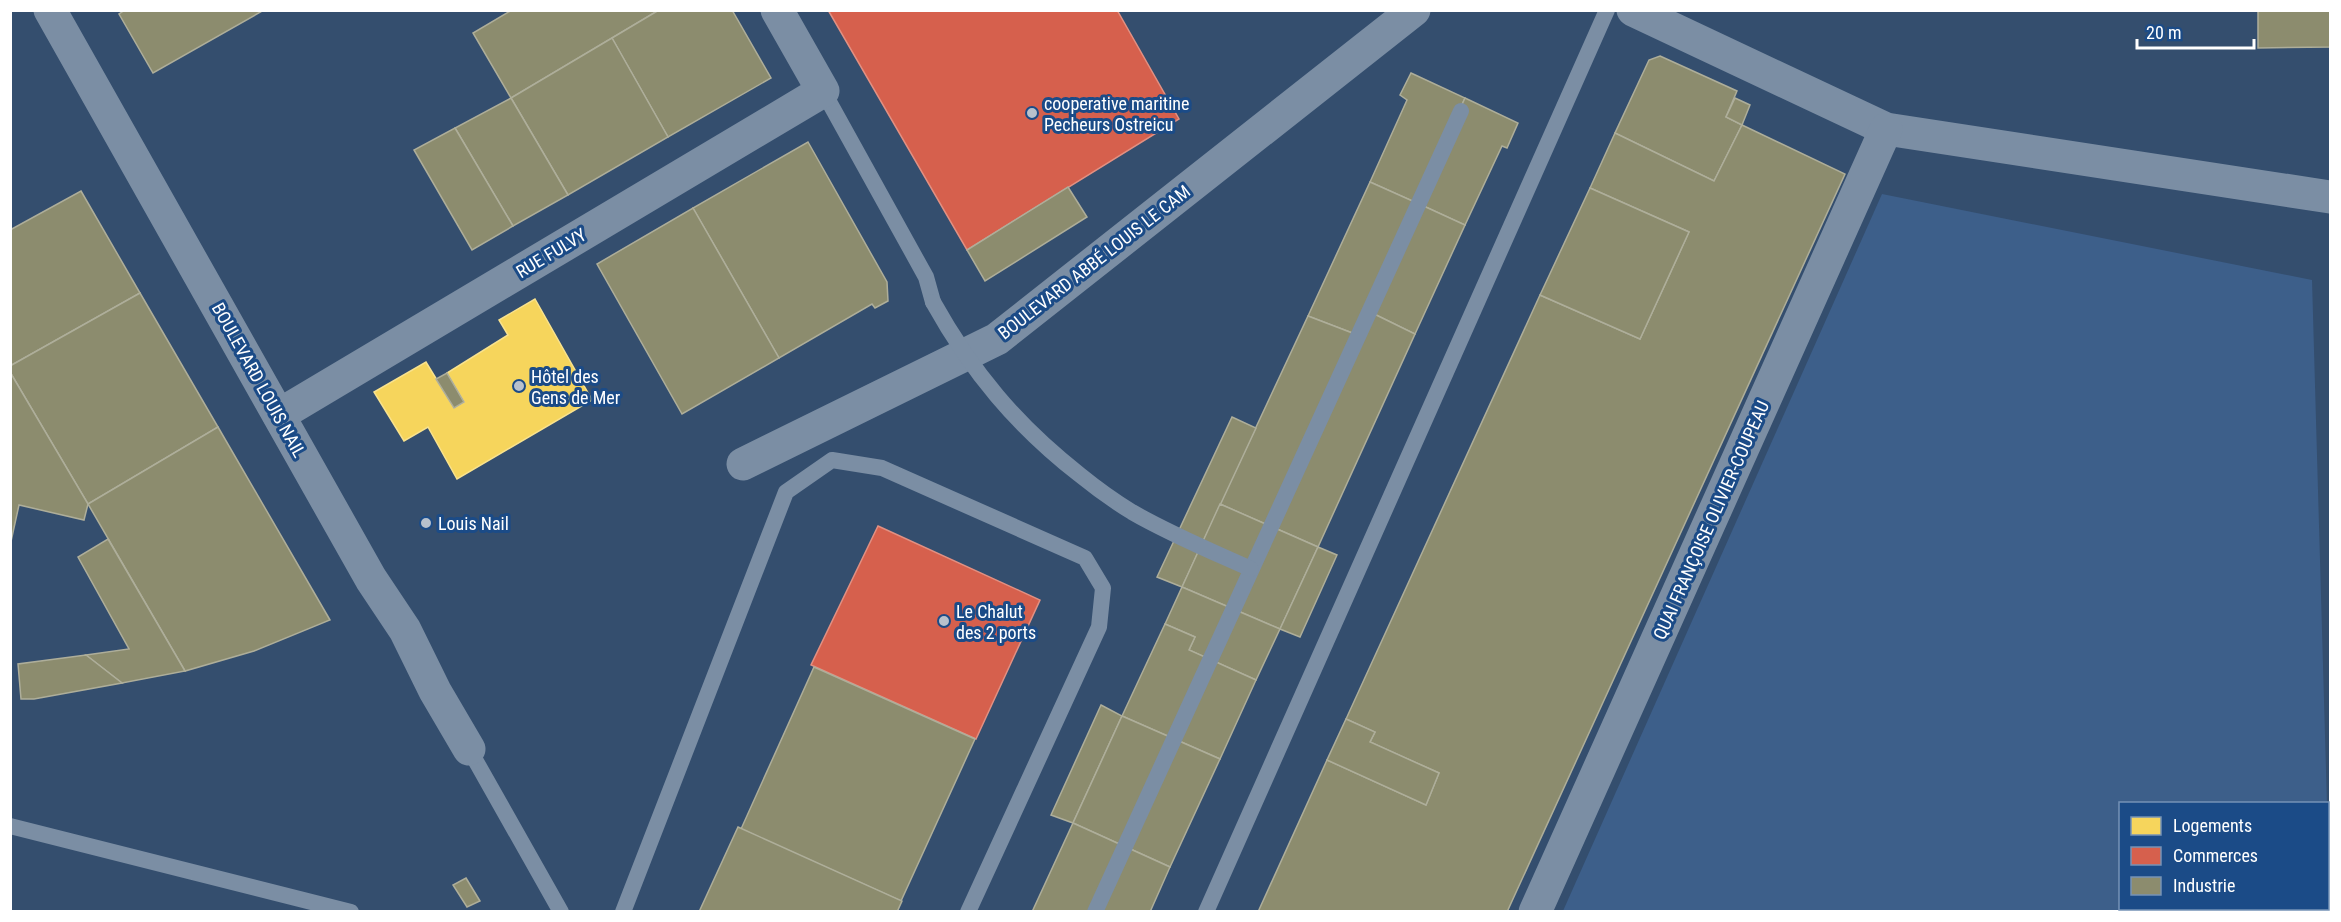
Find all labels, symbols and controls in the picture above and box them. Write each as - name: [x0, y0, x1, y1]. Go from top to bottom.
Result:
- scale bar: [2137, 12, 2254, 50]
- text: 20 m: [2146, 22, 2181, 43]
- place label: cooperative maritine Pecheurs Ostreicu: [1044, 93, 1189, 135]
- marker: cooperative maritine Pecheurs Ostreicu: [1025, 106, 1039, 120]
- street label: BOULEVARD ABBÉ LOUIS LE CAM: [994, 181, 1194, 343]
- street label: RUE FULVY: [512, 224, 590, 282]
- street label: BOULEVARD LOUIS NAIL: [208, 299, 310, 461]
- place label: Hôtel des Gens de Mer: [531, 366, 621, 408]
- marker: Hôtel des Gens de Mer: [512, 379, 526, 393]
- street label: QUAI FRANÇOISE OLIVIER-COUPEAU: [1649, 397, 1773, 643]
- place label: Louis Nail: [438, 513, 509, 534]
- marker: Louis Nail: [419, 516, 433, 530]
- place label: Le Chalut des 2 ports: [956, 601, 1036, 643]
- marker: Le Chalut des 2 ports: [937, 614, 951, 628]
- legend: [2119, 802, 2329, 910]
- text: Logements: [2173, 815, 2252, 836]
- text: Commerces: [2173, 845, 2258, 866]
- text: Industrie: [2173, 875, 2235, 896]

